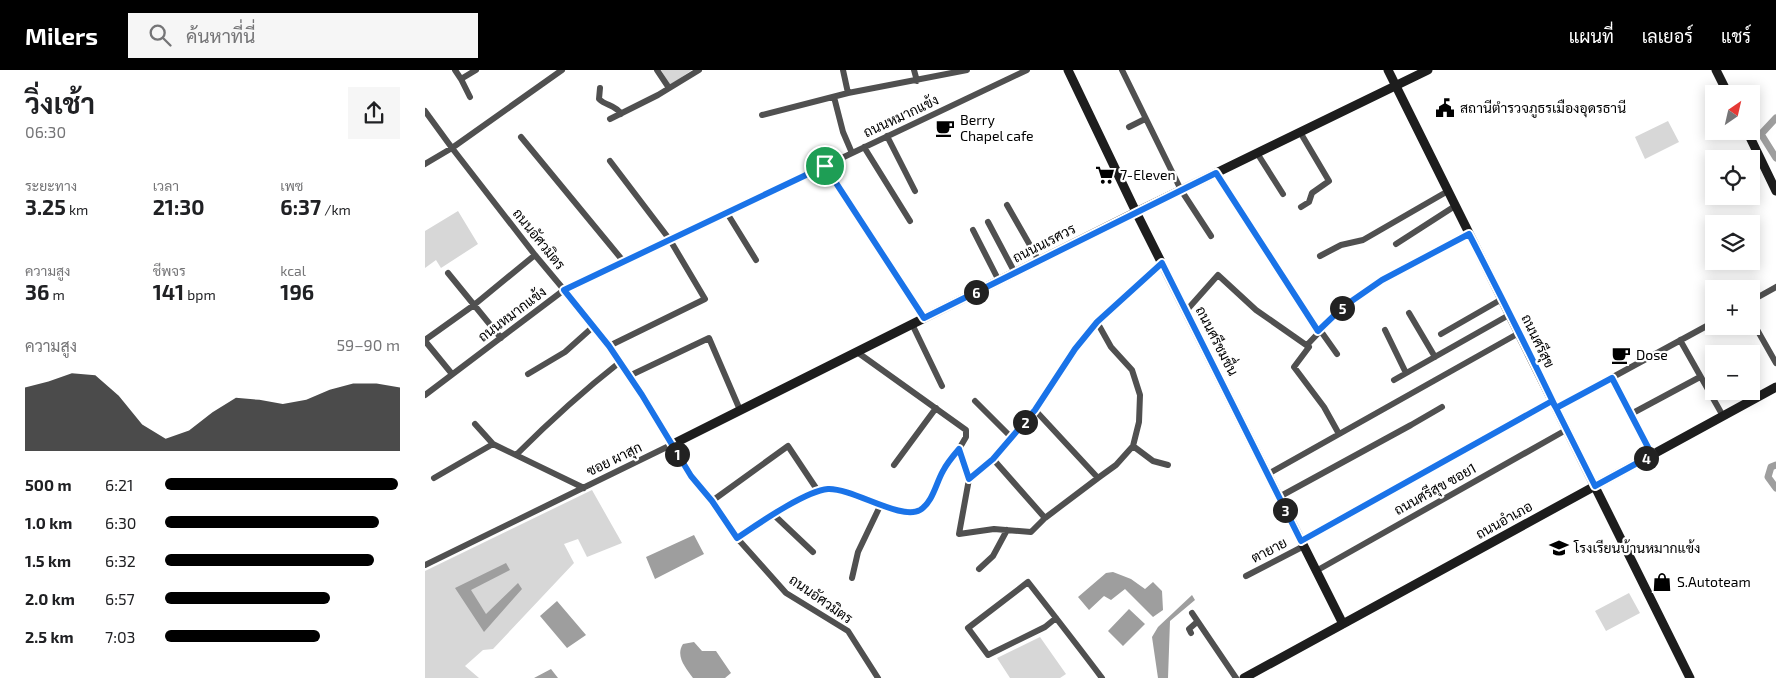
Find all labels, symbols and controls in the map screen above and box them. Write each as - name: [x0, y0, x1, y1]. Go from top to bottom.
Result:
- search box: [128, 13, 478, 58]
- text: Milers: [25, 21, 98, 50]
- icon: search: [146, 21, 174, 49]
- text: ค้นหาที่นี่: [186, 24, 255, 47]
- text: แผนที่: [1569, 25, 1614, 47]
- text: เลเยอร์: [1642, 25, 1693, 47]
- text: แชร์: [1721, 25, 1751, 47]
- north arrow: [1705, 85, 1760, 140]
- map controls: [1705, 85, 1760, 400]
- text: วิ่งเช้า: [25, 86, 95, 120]
- button: share: [348, 87, 400, 139]
- street label: ถนนหมากแข้ง: [860, 91, 941, 140]
- public building icon: สถานีตำรวจภูธรเมืองอุดรธานี: [1434, 97, 1456, 119]
- place label: สถานีตำรวจภูธรเมืองอุดรธานี: [1460, 99, 1626, 118]
- place label: Berry Chapel cafe: [960, 111, 1034, 144]
- cafe icon: Berry Chapel cafe: [934, 117, 956, 139]
- text: 06:30: [25, 122, 66, 141]
- pin: [804, 145, 846, 187]
- button: locate: [1705, 150, 1760, 205]
- icon: arrive: [811, 152, 839, 180]
- supermarket icon: 7-Eleven: [1094, 164, 1116, 186]
- place label: 7-Eleven: [1120, 166, 1176, 183]
- text: ระยะทาง: [25, 177, 77, 194]
- text: เวลา: [153, 177, 179, 194]
- text: เพซ: [280, 177, 303, 194]
- text: 3.25: [25, 194, 66, 219]
- text: 21:30: [153, 194, 204, 219]
- text: 6:37: [280, 194, 321, 219]
- text: km: [66, 201, 88, 218]
- text: /km: [321, 201, 351, 218]
- street label: ถนนอัศวมิตร: [510, 205, 569, 273]
- button: layers: [1705, 215, 1760, 270]
- street label: ถนนนเรศวร: [1009, 219, 1078, 266]
- text: ความสูง: [25, 262, 70, 279]
- text: ชีพจร: [153, 262, 186, 279]
- text: kcal: [280, 262, 306, 279]
- text: 36: [25, 279, 49, 304]
- text: 141: [153, 279, 184, 304]
- text: 196: [280, 279, 314, 304]
- pin: 6: [963, 280, 989, 304]
- button: +: [1705, 280, 1760, 335]
- street label: ถนนหมากแข้ง: [474, 282, 549, 345]
- text: 6: [972, 284, 981, 301]
- text: m: [49, 286, 65, 303]
- text: bpm: [184, 286, 216, 303]
- pin: 5: [1329, 296, 1355, 320]
- text: 5: [1339, 300, 1346, 317]
- street label: ถนนศรีชมชื่น: [1193, 302, 1245, 378]
- street label: ถนนศรีสุข: [1516, 311, 1559, 371]
- text: 59–90 m: [336, 335, 400, 354]
- text: ความสูง: [25, 336, 77, 355]
- cafe icon: Dose: [1610, 344, 1632, 366]
- button: −: [1705, 345, 1760, 400]
- place label: Dose: [1636, 346, 1668, 363]
- pin: 2: [1013, 410, 1037, 434]
- text: 2: [1021, 414, 1030, 431]
- street label: ซอย ผาสุก: [583, 438, 645, 481]
- pin: 1: [665, 442, 689, 466]
- text: 1: [674, 446, 681, 463]
- pin: 4: [1633, 446, 1659, 470]
- text: 4: [1642, 450, 1651, 467]
- street label: ถนนศรีสุข ซอย1: [1391, 459, 1480, 520]
- text: 500 m: [25, 475, 72, 494]
- text: 6:21: [105, 475, 133, 494]
- street label: ถนนอำเภอ: [1472, 497, 1535, 542]
- pin: 3: [1273, 498, 1297, 522]
- text: 3: [1282, 502, 1289, 519]
- text: 1.0 km: [25, 513, 72, 532]
- text: 6:30: [105, 513, 136, 532]
- street label: ตายาย: [1248, 533, 1290, 566]
- school or university icon: โรงเรียนบ้านหมากแข้ง: [1548, 537, 1570, 559]
- place label: โรงเรียนบ้านหมากแข้ง: [1573, 539, 1700, 556]
- text: 1.5 km: [25, 551, 71, 570]
- text: 6:32: [105, 551, 136, 570]
- street label: ถนนอัศวมิตร: [786, 571, 857, 627]
- shop icon: S.Autoteam: [1651, 571, 1673, 593]
- place label: S.Autoteam: [1677, 573, 1751, 590]
- text: 2.0 km: [25, 589, 75, 608]
- text: 6:57: [105, 589, 135, 608]
- text: 2.5 km: [25, 627, 74, 646]
- text: 7:03: [105, 627, 136, 646]

